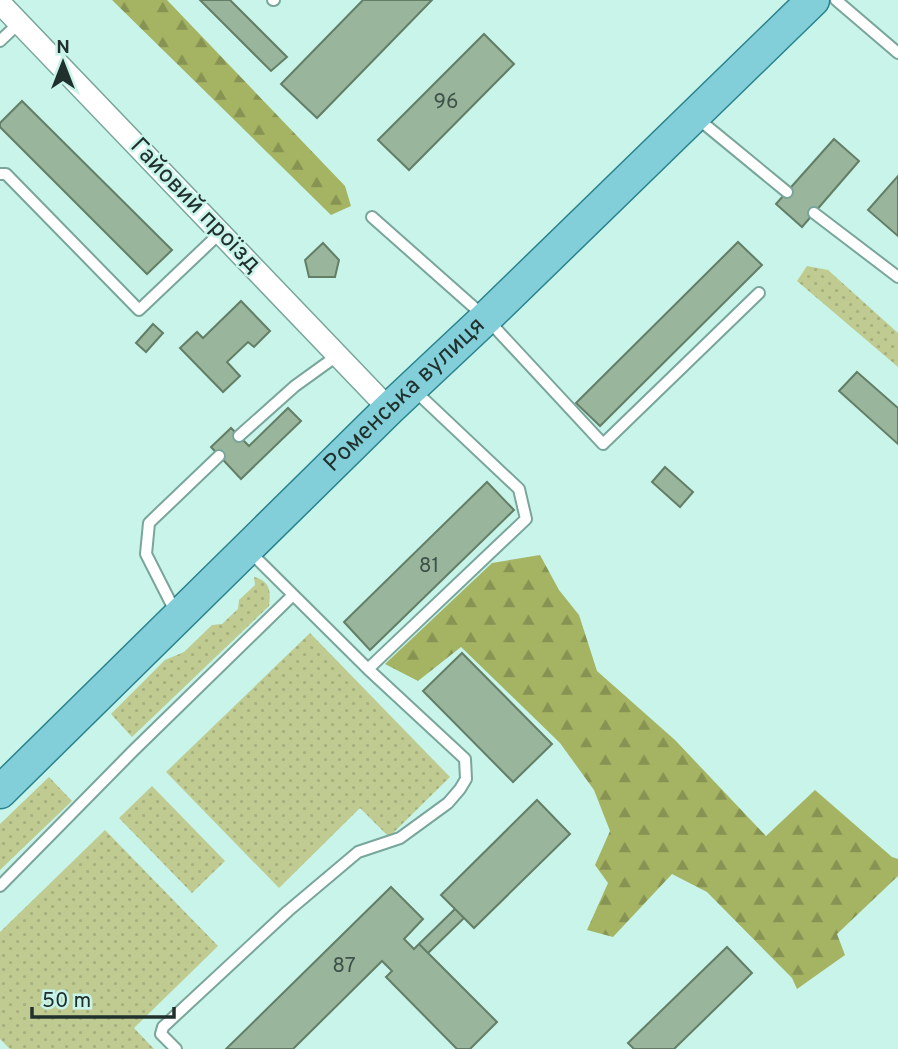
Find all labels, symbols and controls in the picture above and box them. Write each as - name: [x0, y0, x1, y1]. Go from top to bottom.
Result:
- north arrow: [28, 28, 98, 98]
- text: N: [56, 36, 70, 60]
- house number: 96: [433, 89, 459, 116]
- street label: Гайовий проїзд: [123, 132, 267, 280]
- street label: Роменська вулиця: [318, 311, 492, 479]
- house number: 81: [419, 553, 439, 580]
- house number: 87: [332, 953, 356, 980]
- scale bar: [32, 976, 173, 1020]
- text: 50 m: [42, 988, 91, 1015]

